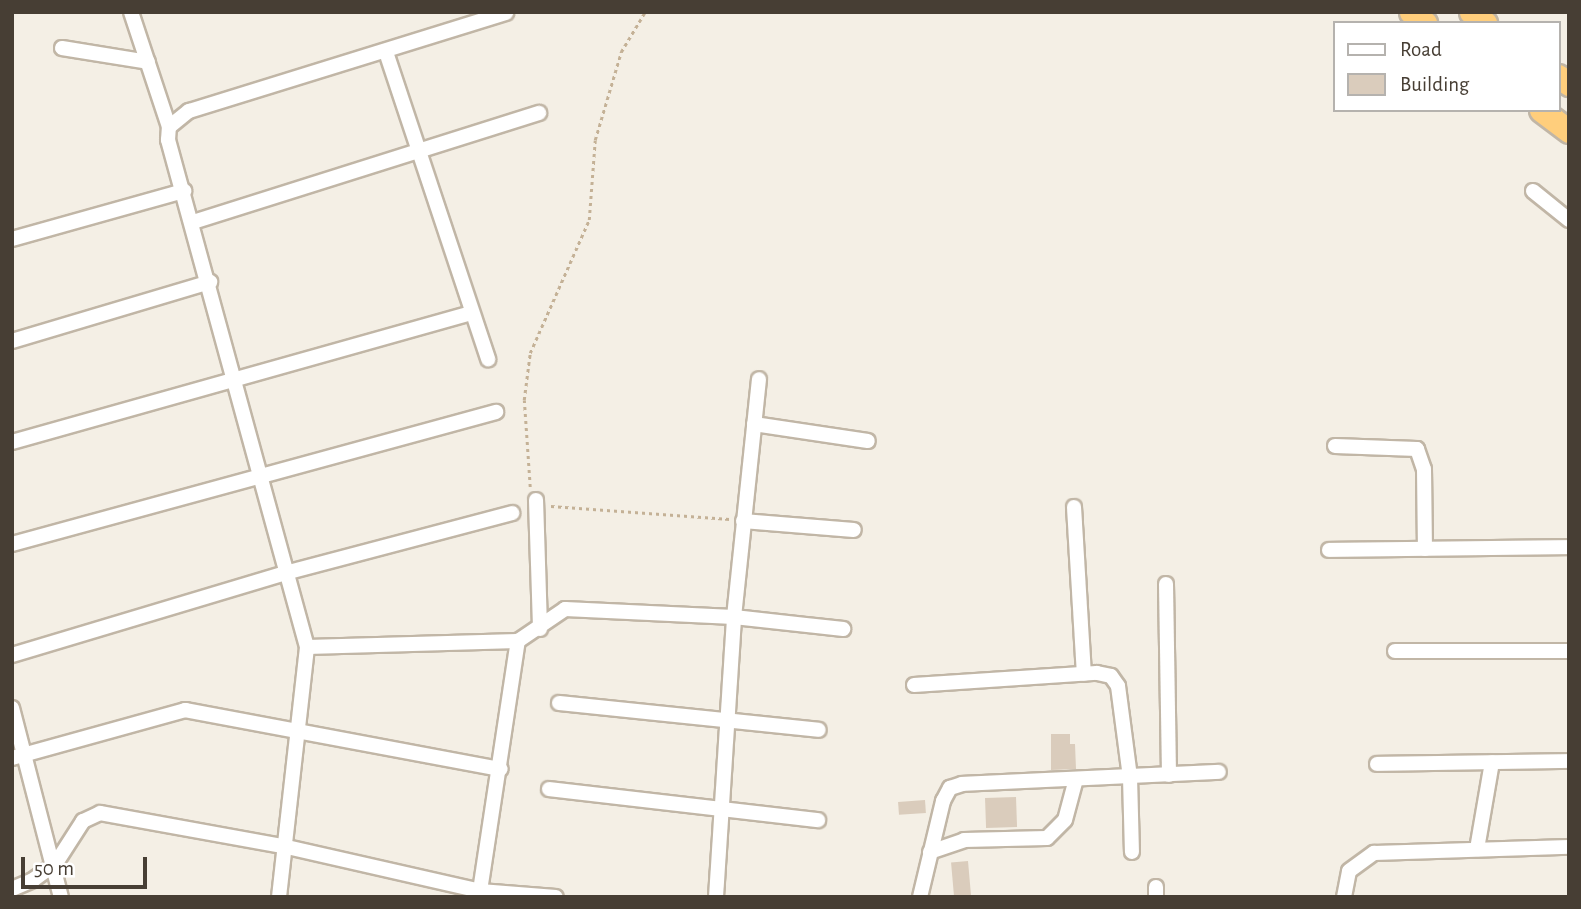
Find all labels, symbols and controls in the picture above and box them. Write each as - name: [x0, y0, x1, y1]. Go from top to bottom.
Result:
- legend: [1332, 21, 1560, 112]
- text: Road: [1400, 39, 1442, 60]
- text: Building: [1400, 74, 1469, 95]
- scale bar: [24, 842, 150, 886]
- text: 50 m: [34, 858, 74, 879]

